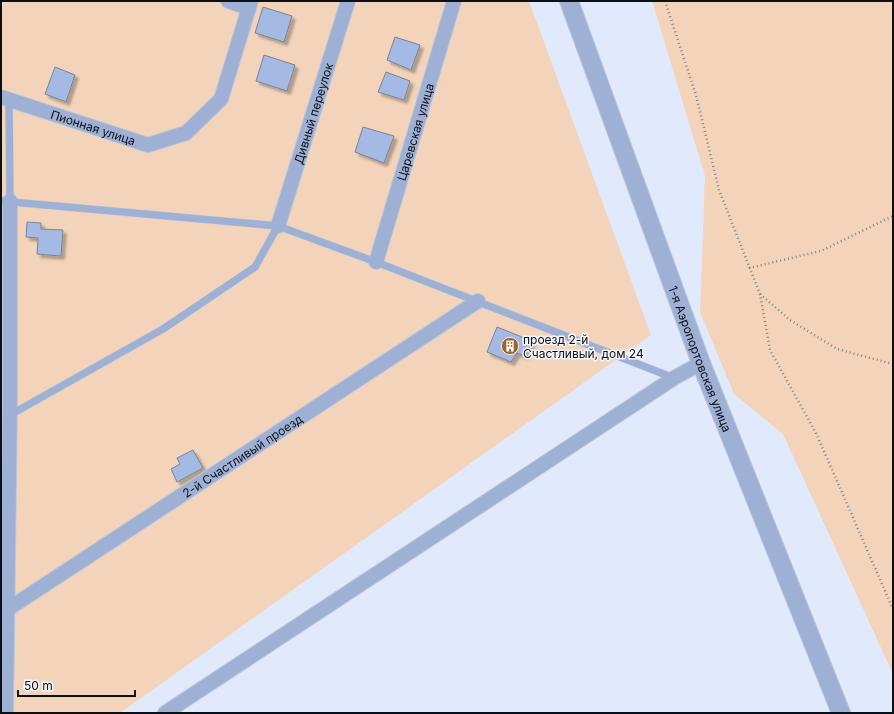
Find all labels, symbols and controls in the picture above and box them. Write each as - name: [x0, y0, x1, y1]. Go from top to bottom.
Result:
- street label: Дивный переулок: [290, 60, 336, 166]
- street label: Царевская улица: [393, 81, 437, 182]
- street label: Пионная улица: [49, 106, 138, 148]
- street label: 1-я Аэропортовская улица: [666, 283, 735, 434]
- place label: проезд 2-й Счастливый, дом 24: [523, 332, 644, 361]
- building icon: проезд 2-й Счастливый, дом 24: [500, 336, 520, 356]
- street label: 2-й Счастливый проезд: [179, 411, 305, 500]
- scale bar: [18, 672, 135, 698]
- text: 50 m: [24, 678, 53, 693]

